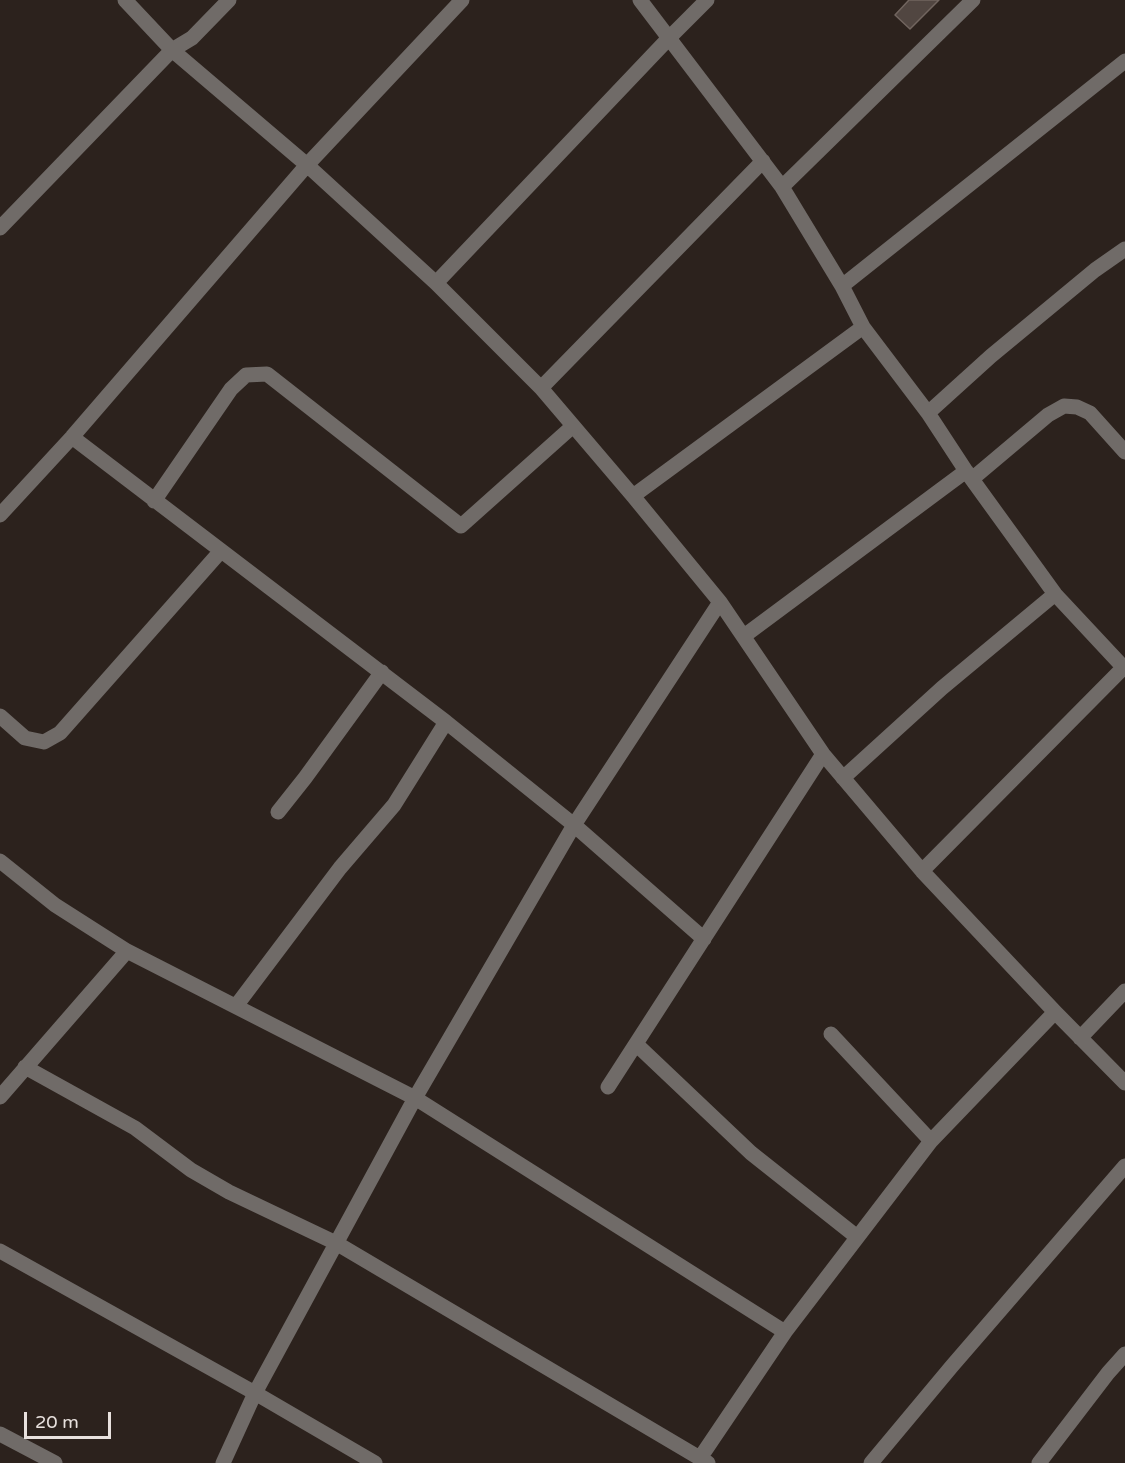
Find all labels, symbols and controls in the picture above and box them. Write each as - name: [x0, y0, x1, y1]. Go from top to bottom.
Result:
- scale bar: [27, 1400, 114, 1438]
- text: 20 m: [35, 1411, 79, 1433]

